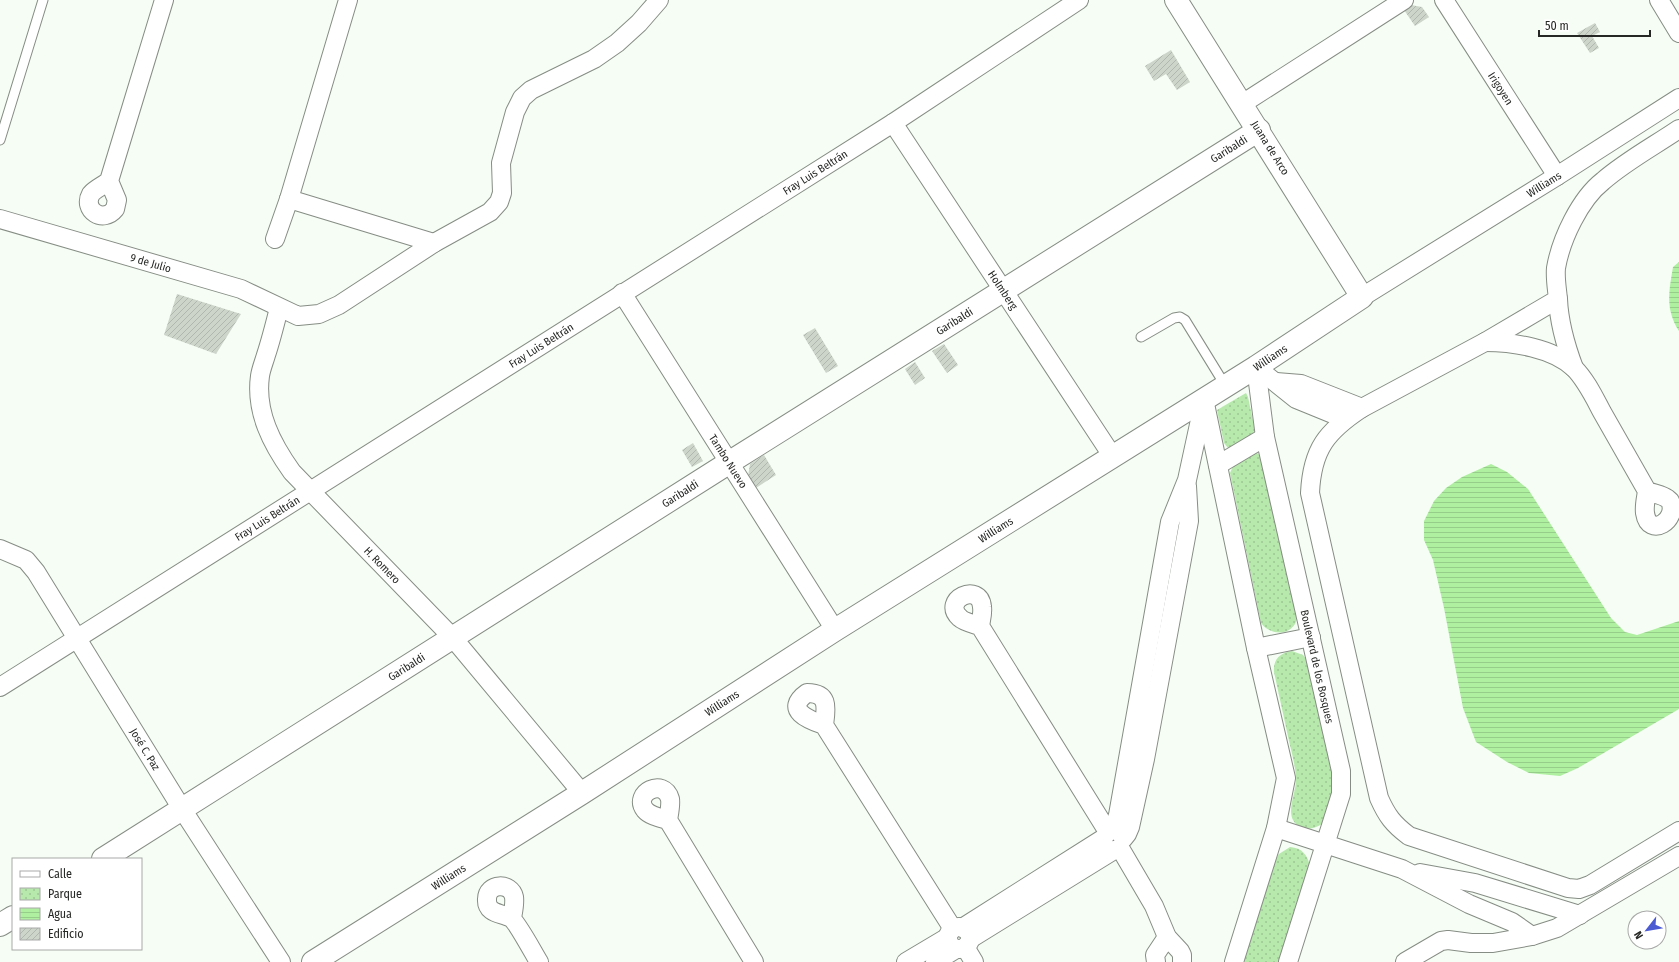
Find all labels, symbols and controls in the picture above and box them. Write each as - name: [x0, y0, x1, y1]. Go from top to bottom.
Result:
- scale bar: [1539, 12, 1650, 38]
- text: 50 m: [1545, 19, 1569, 33]
- street label: Irigoyen: [1485, 70, 1516, 107]
- street label: Juana de Arco: [1248, 119, 1292, 178]
- street label: Garibaldi: [1208, 132, 1250, 165]
- street label: Fray Luis Beltrán: [780, 147, 850, 197]
- street label: Williams: [1524, 168, 1564, 200]
- street label: 9 de Julio: [129, 251, 173, 275]
- street label: Holmberg: [985, 268, 1021, 313]
- street label: Garibaldi: [934, 305, 975, 338]
- street label: Fray Luis Beltrán: [506, 320, 576, 370]
- street label: Williams: [1251, 342, 1290, 374]
- street label: Tambo Nuevo: [706, 432, 750, 491]
- street label: Garibaldi: [659, 477, 701, 510]
- street label: Fray Luis Beltrán: [232, 493, 302, 543]
- street label: Williams: [976, 514, 1015, 545]
- street label: H. Romero: [361, 544, 403, 586]
- street label: Boulevard de los Bosques: [1298, 608, 1337, 725]
- street label: Garibaldi: [386, 650, 427, 683]
- street label: Williams: [702, 687, 742, 719]
- street label: José C. Paz: [127, 726, 163, 773]
- legend: [12, 858, 142, 950]
- street label: Williams: [429, 861, 468, 893]
- text: Calle: [48, 867, 72, 881]
- text: Parque: [48, 887, 82, 901]
- text: Agua: [48, 907, 72, 921]
- north arrow: [1627, 910, 1667, 950]
- text: Edificio: [48, 927, 84, 941]
- text: N: [1632, 929, 1646, 941]

